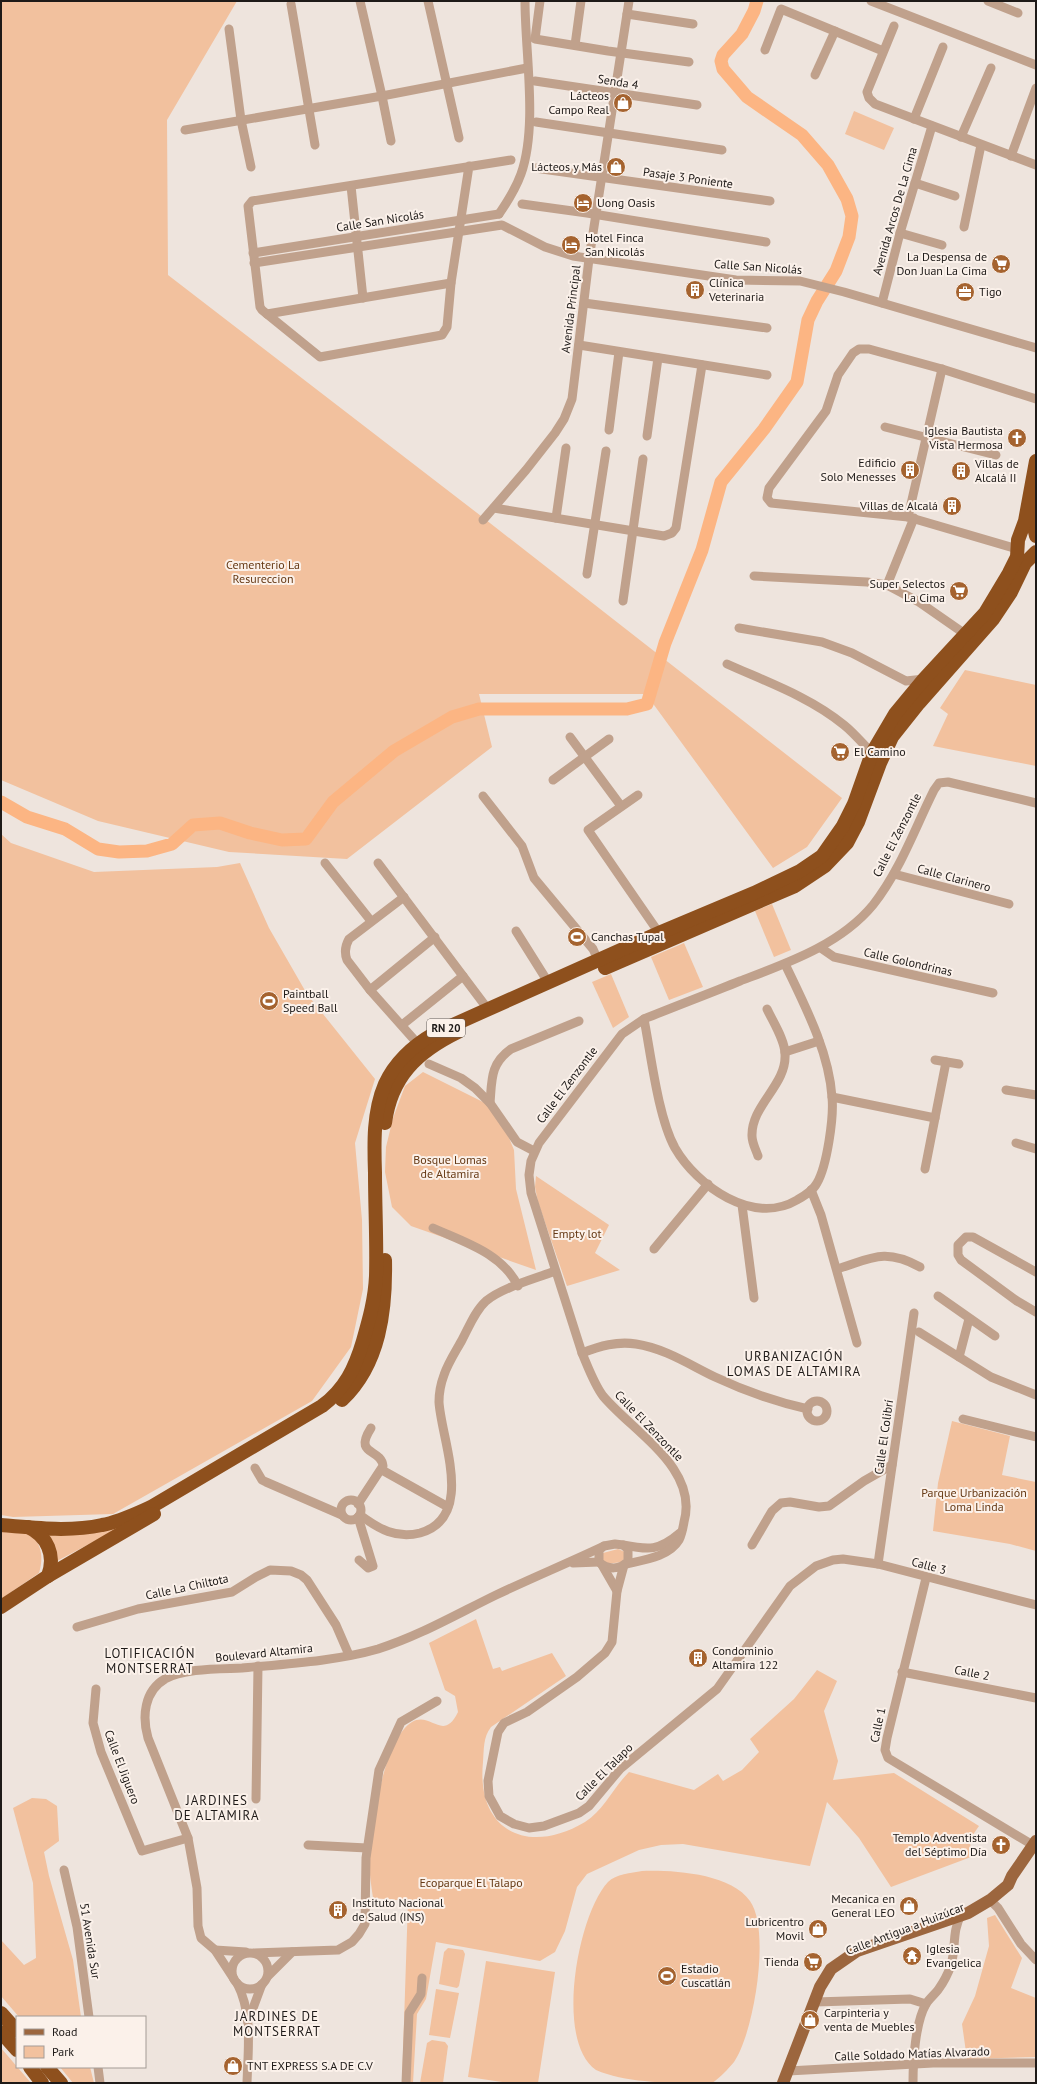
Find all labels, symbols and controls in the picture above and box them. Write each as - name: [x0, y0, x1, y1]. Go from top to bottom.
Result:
- street label: Senda 4: [597, 71, 640, 92]
- place label: Lácteos Campo Real: [548, 88, 609, 117]
- shop icon: Lácteos Campo Real: [612, 92, 634, 114]
- street label: Avenida Arcos De La Cima: [869, 145, 920, 277]
- shop icon: Lácteos y Más: [605, 156, 627, 178]
- place label: Lácteos y Más: [531, 159, 602, 174]
- street label: Pasaje 3 Poniente: [642, 164, 734, 191]
- hotel icon: Uong Oasis: [572, 192, 594, 214]
- place label: Uong Oasis: [597, 195, 655, 210]
- street label: Calle San Nicolás: [335, 206, 425, 235]
- place label: Hotel Finca San Nicolás: [585, 230, 644, 259]
- hotel icon: Hotel Finca San Nicolás: [560, 234, 582, 256]
- place label: La Despensa de Don Juan La Cima: [896, 249, 987, 278]
- supermarket icon: La Despensa de Don Juan La Cima: [990, 253, 1012, 275]
- street label: Calle San Nicolás: [713, 256, 803, 277]
- street label: Avenida Principal: [558, 264, 583, 354]
- place label: Clínica Veterinaria: [708, 275, 764, 304]
- building icon: Clínica Veterinaria: [684, 279, 706, 301]
- office icon: Tigo: [954, 281, 976, 303]
- place label: Tigo: [979, 284, 1002, 299]
- place label: Iglesia Bautista Vista Hermosa: [924, 423, 1003, 452]
- church icon: Iglesia Bautista Vista Hermosa: [1006, 427, 1028, 449]
- place label: Edificio Solo Menesses: [821, 455, 896, 484]
- place label: Villas de Alcalá II: [974, 456, 1019, 485]
- building icon: Edificio Solo Menesses: [899, 459, 921, 481]
- building icon: Villas de Alcalá II: [950, 460, 972, 482]
- building icon: Villas de Alcalá: [941, 495, 963, 517]
- place label: Villas de Alcalá: [859, 498, 938, 513]
- park label: Cementerio La Resureccion: [226, 557, 300, 586]
- place label: Super Selectos La Cima: [870, 576, 945, 605]
- supermarket icon: Super Selectos La Cima: [948, 580, 970, 602]
- supermarket icon: El Camino: [829, 741, 851, 763]
- place label: El Camino: [854, 744, 906, 759]
- street label: Calle El Zenzontle: [869, 790, 924, 879]
- street label: Calle Clarinero: [916, 860, 993, 895]
- sports icon: Canchas Tupal: [566, 926, 588, 948]
- place label: Canchas Tupal: [591, 929, 664, 944]
- street label: Calle Golondrinas: [862, 944, 954, 979]
- place label: Paintball Speed Ball: [283, 986, 338, 1015]
- sports icon: Paintball Speed Ball: [258, 990, 280, 1012]
- road number: RN 20: [427, 1019, 465, 1037]
- street label: Calle El Zenzontle: [533, 1043, 600, 1126]
- park label: Bosque Lomas de Altamira: [413, 1152, 487, 1181]
- park label: Empty lot: [552, 1226, 602, 1241]
- district label: URBANIZACIÓN LOMAS DE ALTAMIRA: [727, 1348, 861, 1380]
- street label: Calle El Zenzontle: [612, 1387, 687, 1464]
- street label: Calle El Colibrí: [871, 1399, 896, 1475]
- park label: Parque Urbanización Loma Linda: [921, 1485, 1027, 1514]
- street label: Calle 3: [910, 1554, 948, 1577]
- street label: Calle La Chiltota: [144, 1570, 230, 1603]
- street label: Boulevard Altamira: [214, 1640, 313, 1665]
- place label: Condominio Altamira 122: [712, 1643, 778, 1672]
- district label: LOTIFICACIÓN MONTSERRAT: [105, 1645, 195, 1677]
- building icon: Condominio Altamira 122: [687, 1647, 709, 1669]
- street label: Calle 2: [953, 1662, 991, 1683]
- street label: Calle 1: [866, 1706, 889, 1744]
- street label: Calle El Jiguero: [101, 1728, 143, 1806]
- street label: Calle El Talapo: [572, 1740, 636, 1804]
- district label: JARDINES DE ALTAMIRA: [174, 1792, 260, 1824]
- place label: Templo Adventista del Séptimo Día: [893, 1830, 987, 1859]
- church icon: Templo Adventista del Séptimo Día: [990, 1834, 1012, 1856]
- park label: Ecoparque El Talapo: [419, 1875, 523, 1890]
- place label: Mecanica en General LEO: [831, 1891, 895, 1920]
- place label: Instituto Nacional de Salud (INS): [352, 1895, 444, 1924]
- shop icon: Mecanica en General LEO: [898, 1895, 920, 1917]
- building icon: Instituto Nacional de Salud (INS): [327, 1899, 349, 1921]
- street label: Calle Antigua a Huizúcar: [843, 1899, 966, 1958]
- street label: 51 Avenida Sur: [77, 1902, 104, 1980]
- place label: Lubricentro Movil: [745, 1914, 804, 1943]
- shop icon: Lubricentro Movil: [807, 1918, 829, 1940]
- place label: Iglesia Evangelica: [926, 1941, 981, 1970]
- temple icon: Iglesia Evangelica: [901, 1945, 923, 1967]
- supermarket icon: Tienda: [802, 1951, 824, 1973]
- place label: Tienda: [764, 1954, 799, 1969]
- place label: Estadio Cuscatlán: [681, 1961, 731, 1990]
- sports icon: Estadio Cuscatlán: [656, 1965, 678, 1987]
- place label: Carpinteria y venta de Muebles: [824, 2005, 914, 2034]
- district label: JARDINES DE MONTSERRAT: [233, 2008, 321, 2040]
- shop icon: Carpinteria y venta de Muebles: [799, 2009, 821, 2031]
- legend: [16, 2016, 146, 2068]
- text: Road: [52, 2024, 77, 2039]
- street label: Calle Soldado Matías Alvarado: [834, 2043, 990, 2064]
- text: Park: [52, 2044, 74, 2059]
- shop icon: TNT EXPRESS S.A DE C.V: [222, 2055, 244, 2077]
- place label: TNT EXPRESS S.A DE C.V: [247, 2058, 373, 2073]

